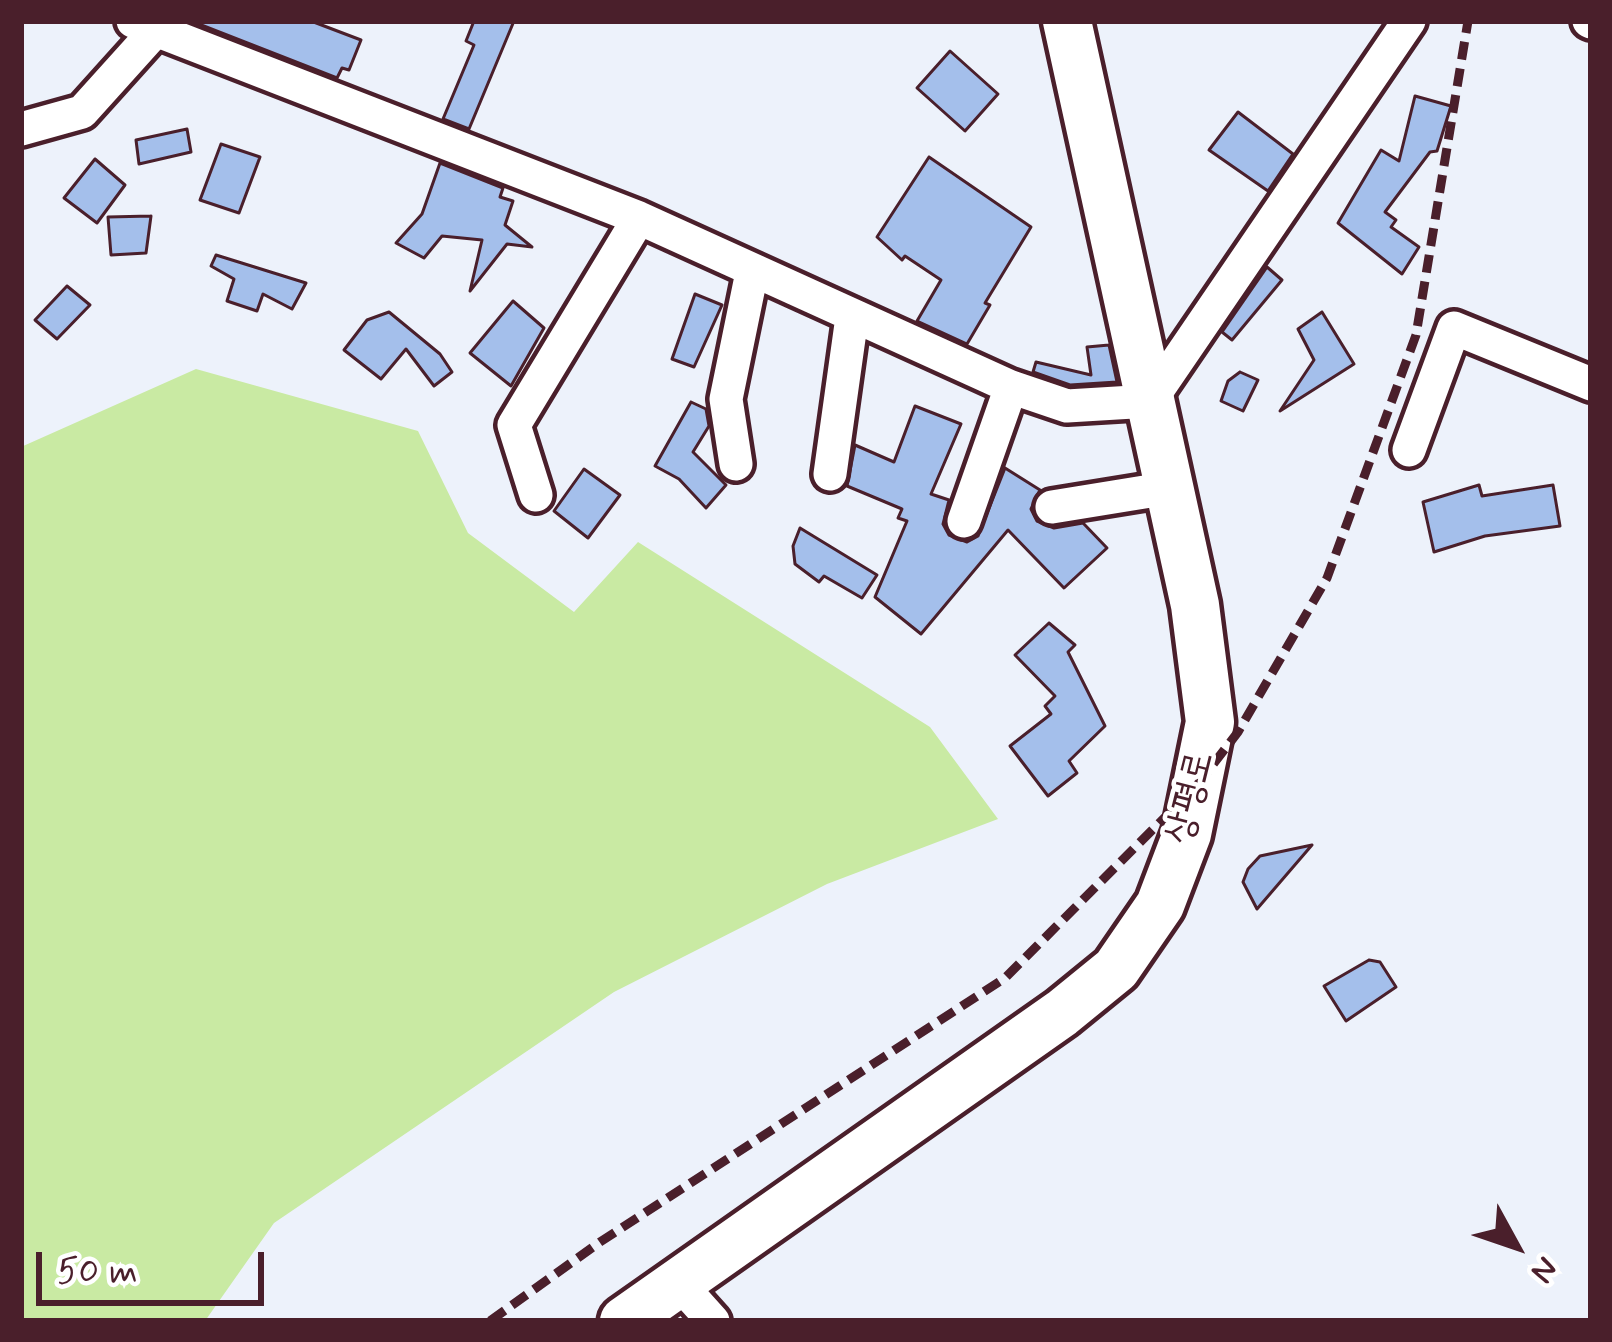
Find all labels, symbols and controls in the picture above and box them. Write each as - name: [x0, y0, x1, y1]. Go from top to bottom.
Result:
- street label: 상평로: [1158, 747, 1226, 849]
- north arrow: [1456, 1186, 1576, 1306]
- scale bar: [42, 1228, 270, 1302]
- text: N: [1520, 1247, 1568, 1292]
- text: 50 m: [57, 1249, 138, 1296]

